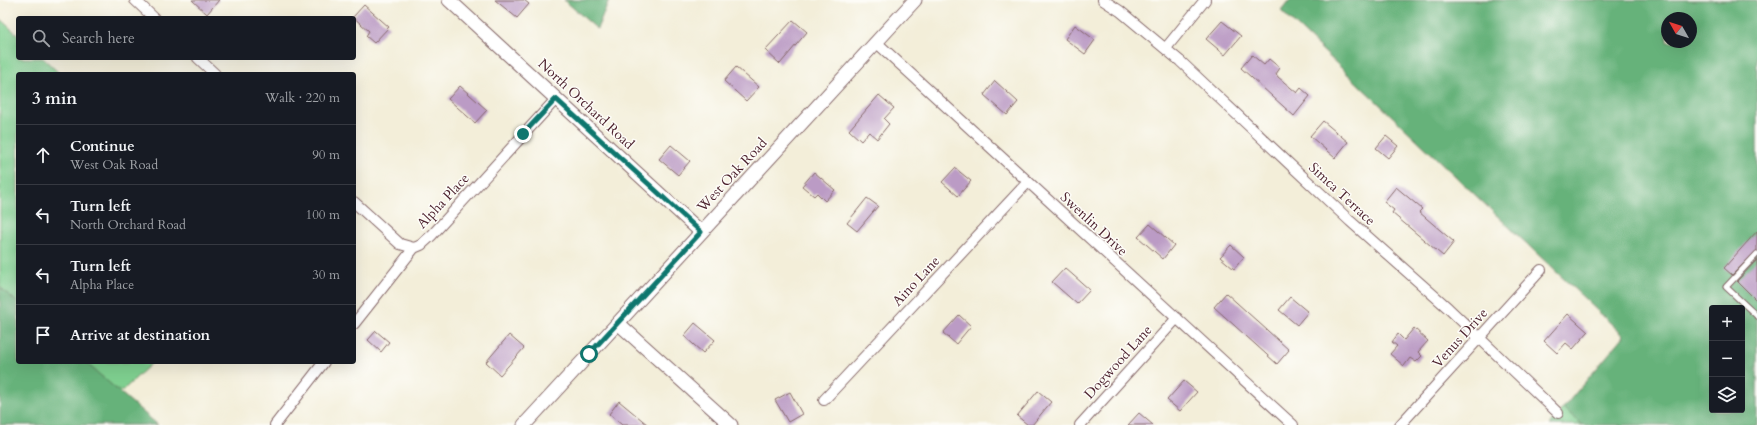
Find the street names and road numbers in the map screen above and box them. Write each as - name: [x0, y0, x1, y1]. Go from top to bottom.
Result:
- street label: North Orchard Road: [534, 54, 639, 154]
- street label: West Oak Road: [692, 133, 772, 217]
- street label: Simca Terrace: [1305, 158, 1379, 230]
- street label: Alpha Place: [412, 169, 474, 233]
- street label: Swenlin Drive: [1056, 188, 1132, 260]
- street label: Aino Lane: [888, 252, 944, 310]
- street label: Venus Drive: [1428, 304, 1492, 372]
- street label: Dogwood Lane: [1080, 321, 1156, 403]

